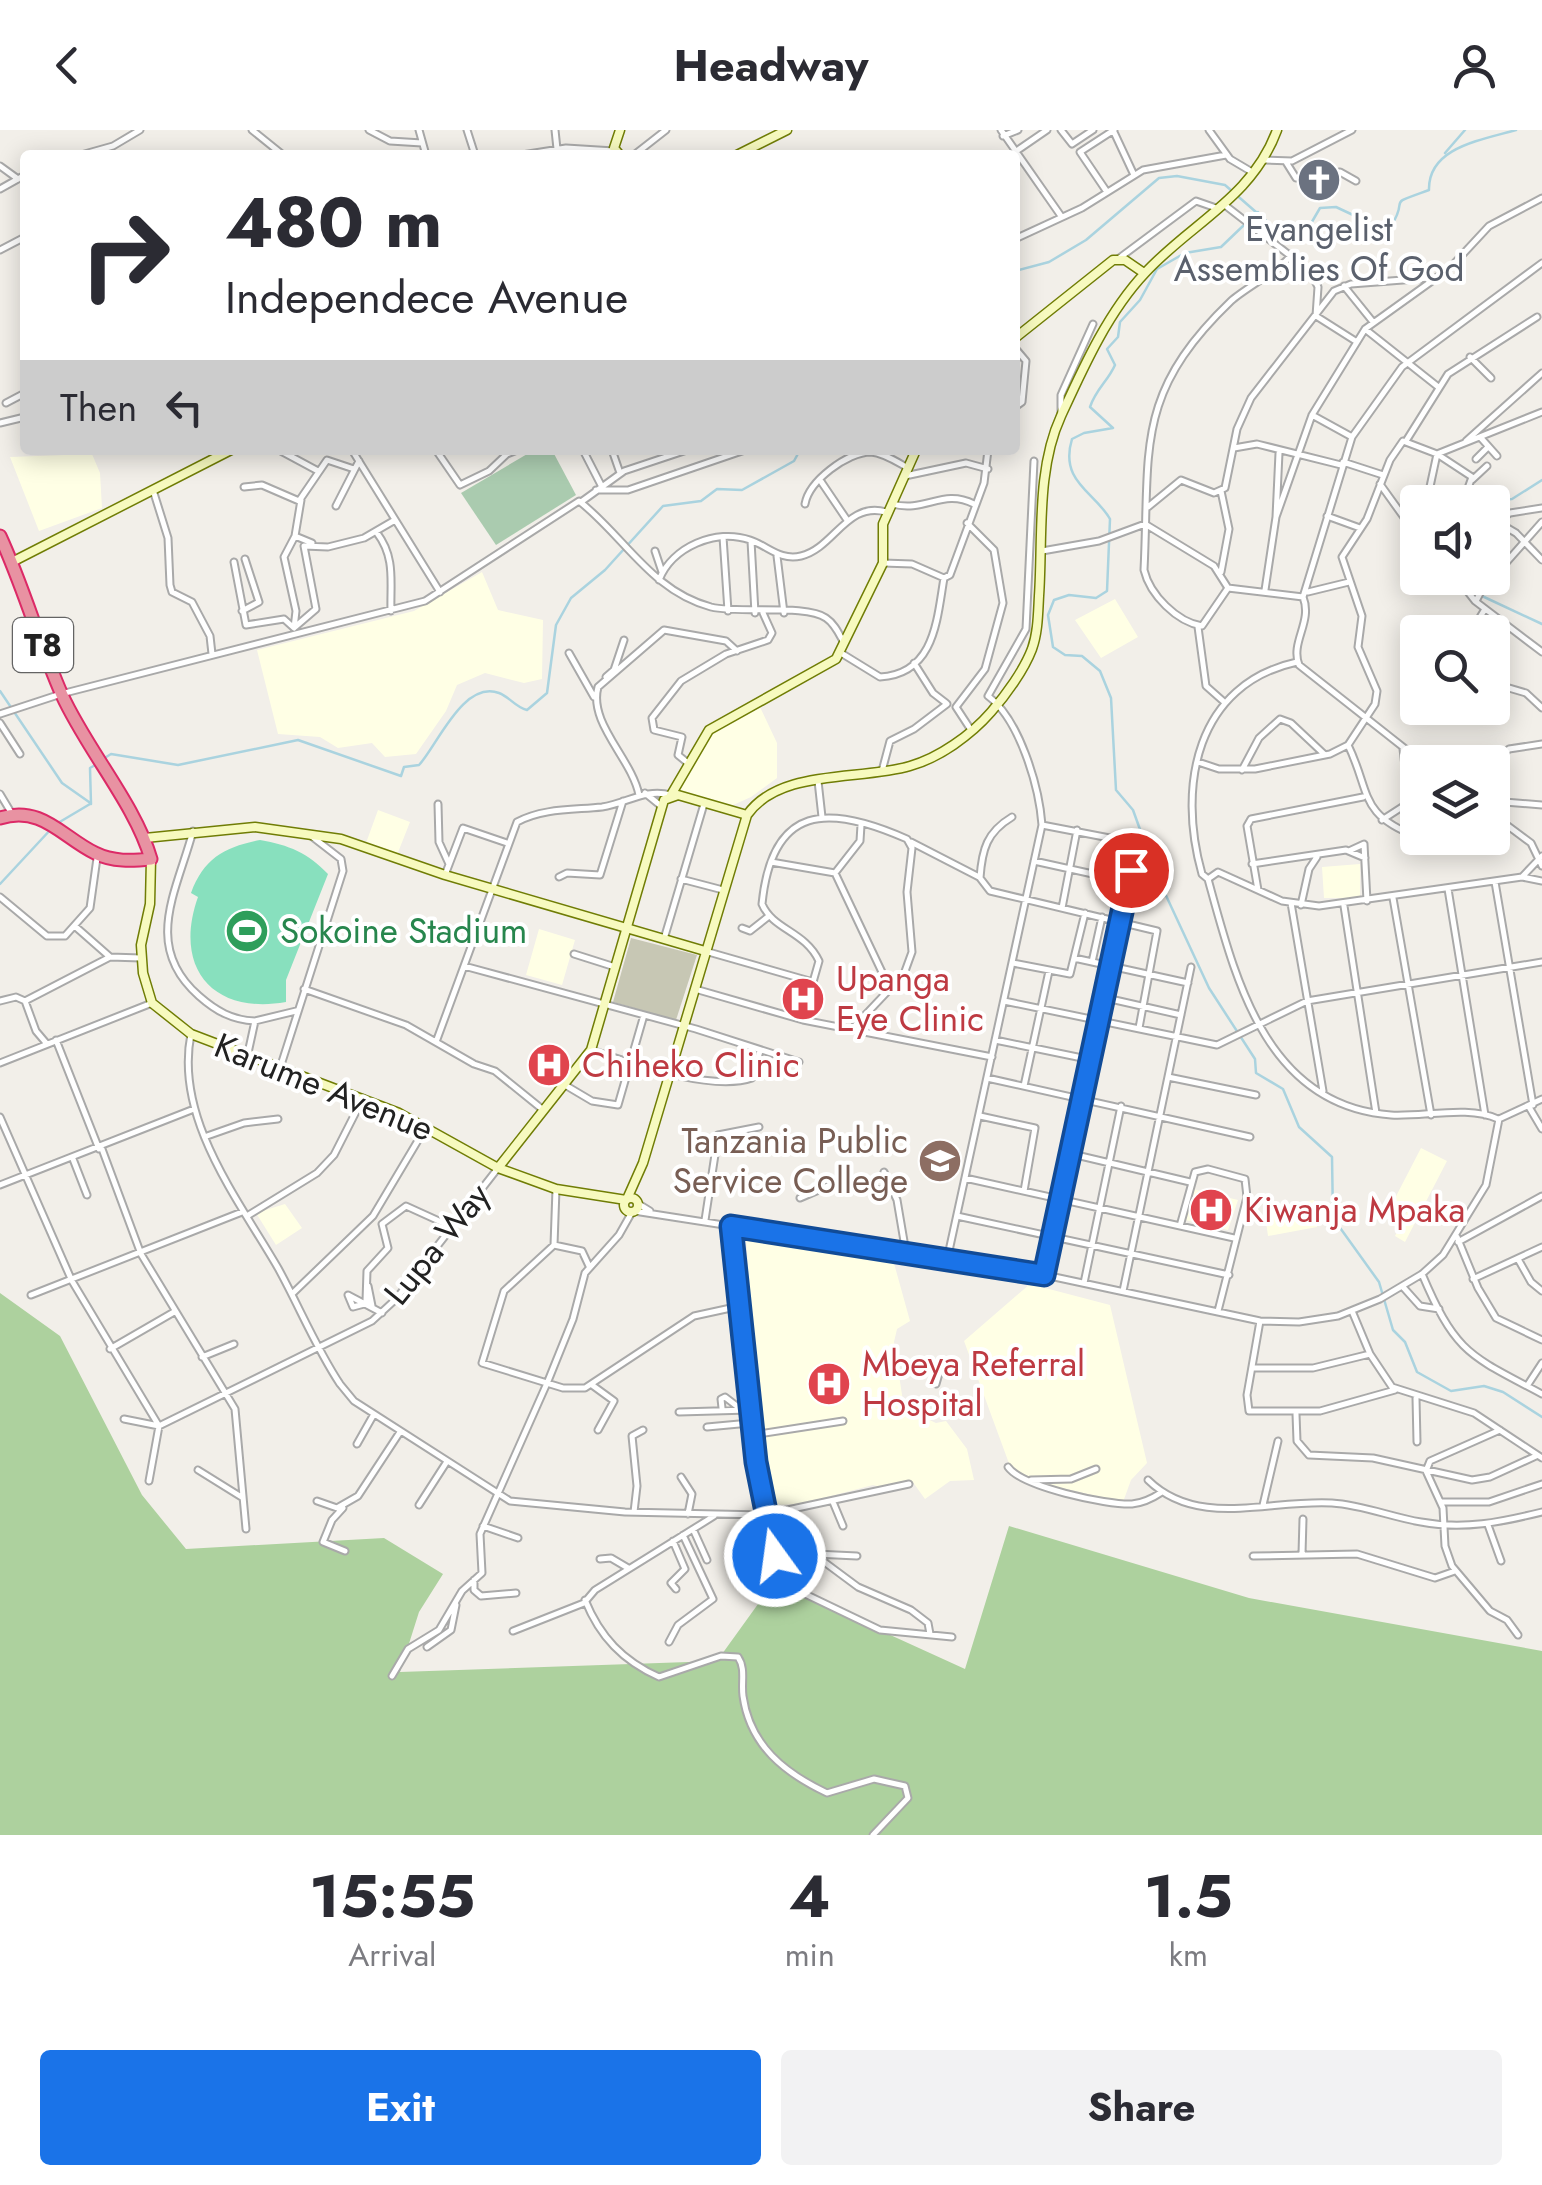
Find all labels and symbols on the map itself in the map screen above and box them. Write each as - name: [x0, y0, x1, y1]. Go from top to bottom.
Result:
- church icon: Evangelist Assemblies Of God: [1296, 157, 1342, 203]
- place label: Evangelist Assemblies Of God: [1174, 204, 1464, 294]
- road number: T8: [13, 618, 73, 672]
- pin: [1089, 828, 1174, 913]
- place label: Sokoine Stadium: [280, 906, 527, 956]
- sports icon: Sokoine Stadium: [224, 908, 270, 954]
- place label: Upanga Eye Clinic: [836, 954, 984, 1044]
- hospital icon: Upanga Eye Clinic: [780, 976, 826, 1022]
- street label: Karume Avenue: [207, 1020, 441, 1154]
- place label: Chiheko Clinic: [582, 1040, 800, 1090]
- hospital icon: Chiheko Clinic: [526, 1042, 572, 1088]
- place label: Tanzania Public Service College: [673, 1116, 908, 1206]
- school or university icon: Tanzania Public Service College: [917, 1138, 963, 1184]
- street label: Lupa Way: [372, 1172, 502, 1316]
- place label: Kiwanja Mpaka: [1244, 1185, 1465, 1235]
- hospital icon: Kiwanja Mpaka: [1188, 1187, 1234, 1233]
- place label: Mbeya Referral Hospital: [862, 1339, 1085, 1429]
- hospital icon: Mbeya Referral Hospital: [806, 1361, 852, 1407]
- position arrow: [723, 1504, 827, 1608]

